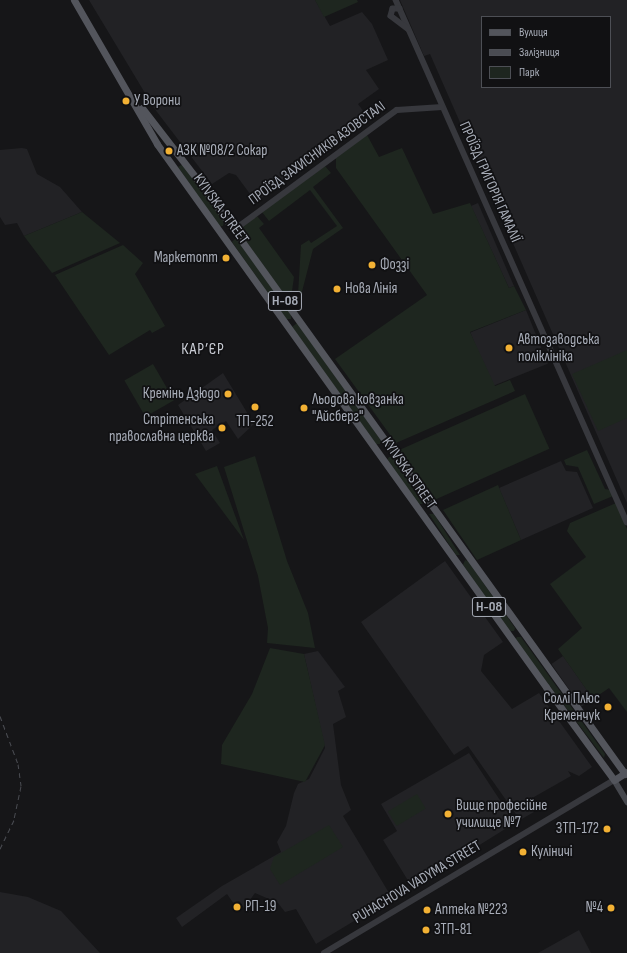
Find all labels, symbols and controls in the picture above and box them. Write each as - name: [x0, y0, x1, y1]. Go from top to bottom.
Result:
- legend: [481, 16, 611, 88]
- text: Вулиця: [519, 25, 548, 40]
- text: Залізниця: [519, 45, 560, 60]
- text: Парк: [519, 65, 539, 80]
- place label: У Ворони: [134, 92, 181, 110]
- marker: У Ворони: [121, 96, 131, 106]
- street label: ПРОЇЗД ЗАХИСНИКІВ АЗОВСТАЛІ: [245, 97, 389, 209]
- street label: ПРОЇЗД ГРИГОРІЯ ГАМАЛІЇ: [455, 119, 525, 245]
- place label: АЗК №08/2 Сокар: [177, 142, 267, 160]
- marker: АЗК №08/2 Сокар: [164, 146, 174, 156]
- street label: KYIVSKA STREET: [189, 170, 253, 248]
- place label: Маркетопт: [154, 249, 218, 267]
- marker: Маркетопт: [221, 253, 231, 263]
- place label: Фоззі: [380, 256, 409, 274]
- marker: Фоззі: [367, 260, 377, 270]
- place label: Нова Лінія: [345, 280, 397, 298]
- marker: Нова Лінія: [332, 284, 342, 294]
- road number: Н-08: [267, 289, 303, 313]
- place label: Автозаводська поліклініка: [518, 330, 599, 365]
- district label: КАР’ЄР: [181, 340, 225, 360]
- marker: Автозаводська поліклініка: [503, 342, 515, 354]
- place label: Кремінь Дзюдо: [143, 385, 220, 403]
- marker: Кремінь Дзюдо: [223, 389, 233, 399]
- place label: Льодова ковзанка "Айсберг": [312, 390, 404, 425]
- marker: ТП-252: [250, 402, 260, 412]
- marker: Льодова ковзанка "Айсберг": [299, 403, 309, 413]
- place label: Стрітенська православна церква: [109, 410, 214, 445]
- place label: ТП-252: [236, 413, 274, 431]
- marker: Стрітенська православна церква: [217, 423, 227, 433]
- street label: KYIVSKA STREET: [378, 434, 440, 512]
- road number: Н-08: [471, 595, 507, 619]
- place label: Соллі Плюс Кременчук: [543, 689, 600, 724]
- marker: Соллі Плюс Кременчук: [603, 702, 613, 712]
- place label: Вище професійне училище №7: [456, 796, 547, 831]
- marker: Вище професійне училище №7: [443, 809, 453, 819]
- place label: ЗТП-172: [556, 820, 599, 838]
- marker: ЗТП-172: [602, 824, 612, 834]
- street label: PUHACHOVA VADYMA STREET: [350, 837, 484, 927]
- place label: Куліничі: [531, 843, 573, 861]
- marker: Куліничі: [518, 847, 528, 857]
- place label: РП-19: [245, 898, 276, 916]
- place label: №4: [585, 899, 603, 917]
- place label: Аптека №223: [435, 901, 507, 919]
- marker: РП-19: [232, 902, 242, 912]
- marker: №4: [606, 903, 616, 913]
- marker: Аптека №223: [422, 905, 432, 915]
- place label: ЗТП-81: [434, 921, 472, 939]
- marker: ЗТП-81: [421, 925, 431, 935]

